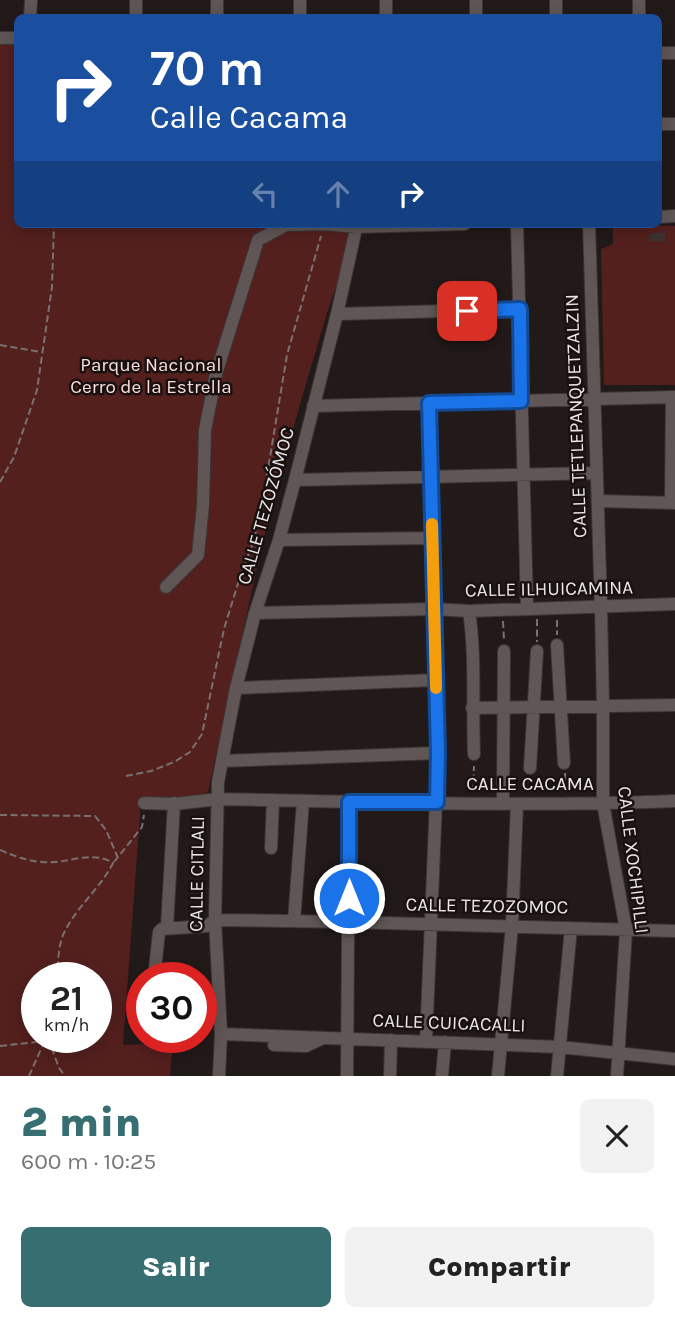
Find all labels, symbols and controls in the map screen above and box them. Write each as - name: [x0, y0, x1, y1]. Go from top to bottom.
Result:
- text: 70 m: [150, 40, 264, 97]
- icon: right: [35, 42, 126, 133]
- text: Calle Cacama: [150, 99, 348, 136]
- icon: left: [246, 175, 284, 213]
- icon: ahead: [319, 175, 357, 213]
- icon: right: [392, 175, 430, 213]
- pin: [437, 281, 497, 341]
- icon: arrive: [448, 292, 486, 330]
- street label: CALLE TETLEPANQUETZALZIN: [561, 294, 591, 538]
- park label: Parque Nacional Cerro de la Estrella: [70, 354, 232, 398]
- street label: CALLE TEZOZÓMOC: [232, 424, 299, 587]
- street label: CALLE ILHUICAMINA: [465, 577, 633, 601]
- street label: CALLE CACAMA: [466, 773, 594, 795]
- street label: CALLE XOCHIPILLI: [613, 785, 653, 935]
- street label: CALLE CITLALI: [185, 816, 209, 932]
- position arrow: [312, 861, 386, 935]
- street label: CALLE TEZOZOMOC: [405, 894, 569, 918]
- speed limit sign: 30: [126, 962, 217, 1053]
- text: 21: [50, 978, 83, 1019]
- street label: CALLE CUICACALLI: [372, 1009, 526, 1037]
- text: km/h: [44, 1014, 89, 1036]
- text: 2 min: [21, 1097, 141, 1147]
- button: close: [580, 1099, 654, 1173]
- text: 600 m · 10:25: [21, 1148, 156, 1175]
- button: Salir: [21, 1227, 331, 1307]
- button: Compartir: [345, 1227, 654, 1307]

